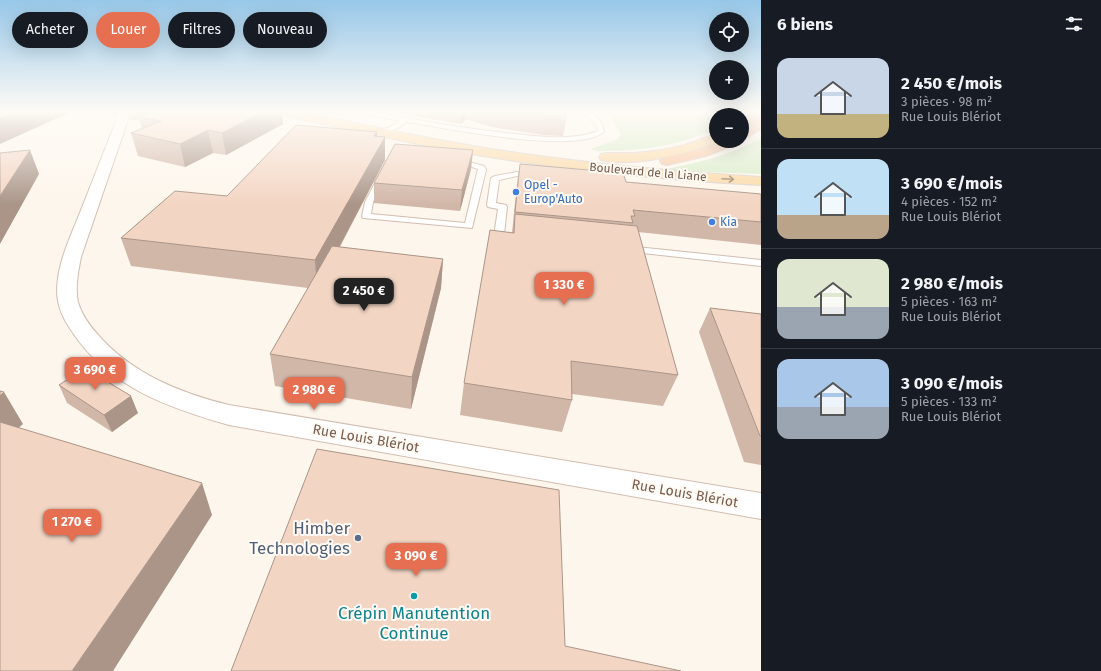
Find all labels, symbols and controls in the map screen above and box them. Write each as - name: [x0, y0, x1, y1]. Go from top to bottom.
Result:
- chip: Acheter: [12, 12, 88, 48]
- chip: Louer: [96, 12, 160, 48]
- chip: Filtres: [168, 12, 235, 48]
- chip: Nouveau: [243, 12, 327, 48]
- map controls: [709, 12, 749, 148]
- button: locate: [709, 12, 749, 52]
- icon: filters: [1063, 13, 1085, 35]
- text: 6 biens: [777, 14, 833, 35]
- button: +: [709, 60, 749, 100]
- text: 2 450 €/mois: [901, 73, 1002, 94]
- icon: home: [809, 74, 857, 122]
- text: 3 pièces · 98 m²: [901, 94, 992, 109]
- button: −: [709, 108, 749, 148]
- text: Rue Louis Blériot: [901, 109, 1001, 124]
- street label: Boulevard de la Liane: [589, 160, 707, 184]
- text: 3 690 €/mois: [901, 173, 1002, 194]
- icon: home: [809, 175, 857, 223]
- one-way arrow: [721, 176, 734, 183]
- place label: Opel - Europ'Auto: [524, 178, 583, 206]
- marker: Opel - Europ'Auto: [511, 187, 521, 197]
- text: 4 pièces · 152 m²: [901, 194, 997, 209]
- text: Rue Louis Blériot: [901, 209, 1001, 224]
- place label: Kia: [720, 215, 737, 229]
- marker: Kia: [707, 217, 717, 227]
- pin: 1 330 €: [527, 272, 601, 306]
- text: 2 980 €/mois: [901, 273, 1003, 294]
- icon: home: [809, 275, 857, 323]
- text: 1 330 €: [543, 277, 585, 292]
- pin: 2 450 €: [327, 278, 401, 312]
- text: 2 450 €: [343, 283, 385, 298]
- text: 5 pièces · 163 m²: [901, 294, 997, 309]
- text: Rue Louis Blériot: [901, 309, 1001, 324]
- pin: 3 690 €: [58, 357, 132, 391]
- text: 3 690 €: [74, 362, 116, 377]
- text: 3 090 €/mois: [901, 373, 1003, 394]
- icon: home: [809, 375, 857, 423]
- pin: 2 980 €: [277, 377, 351, 411]
- text: 2 980 €: [292, 382, 336, 397]
- text: 5 pièces · 133 m²: [901, 394, 997, 409]
- text: Rue Louis Blériot: [901, 409, 1001, 424]
- street label: Rue Louis Blériot: [311, 421, 421, 456]
- street label: Rue Louis Blériot: [630, 476, 740, 511]
- pin: 1 270 €: [35, 509, 109, 543]
- text: 1 270 €: [52, 514, 92, 529]
- place label: Himber Technologies: [249, 518, 350, 559]
- marker: Himber Technologies: [353, 533, 363, 543]
- pin: 3 090 €: [379, 543, 453, 577]
- text: 3 090 €: [395, 548, 437, 563]
- marker: Crépin Manutention Continue: [409, 591, 419, 601]
- place label: Crépin Manutention Continue: [338, 603, 490, 644]

